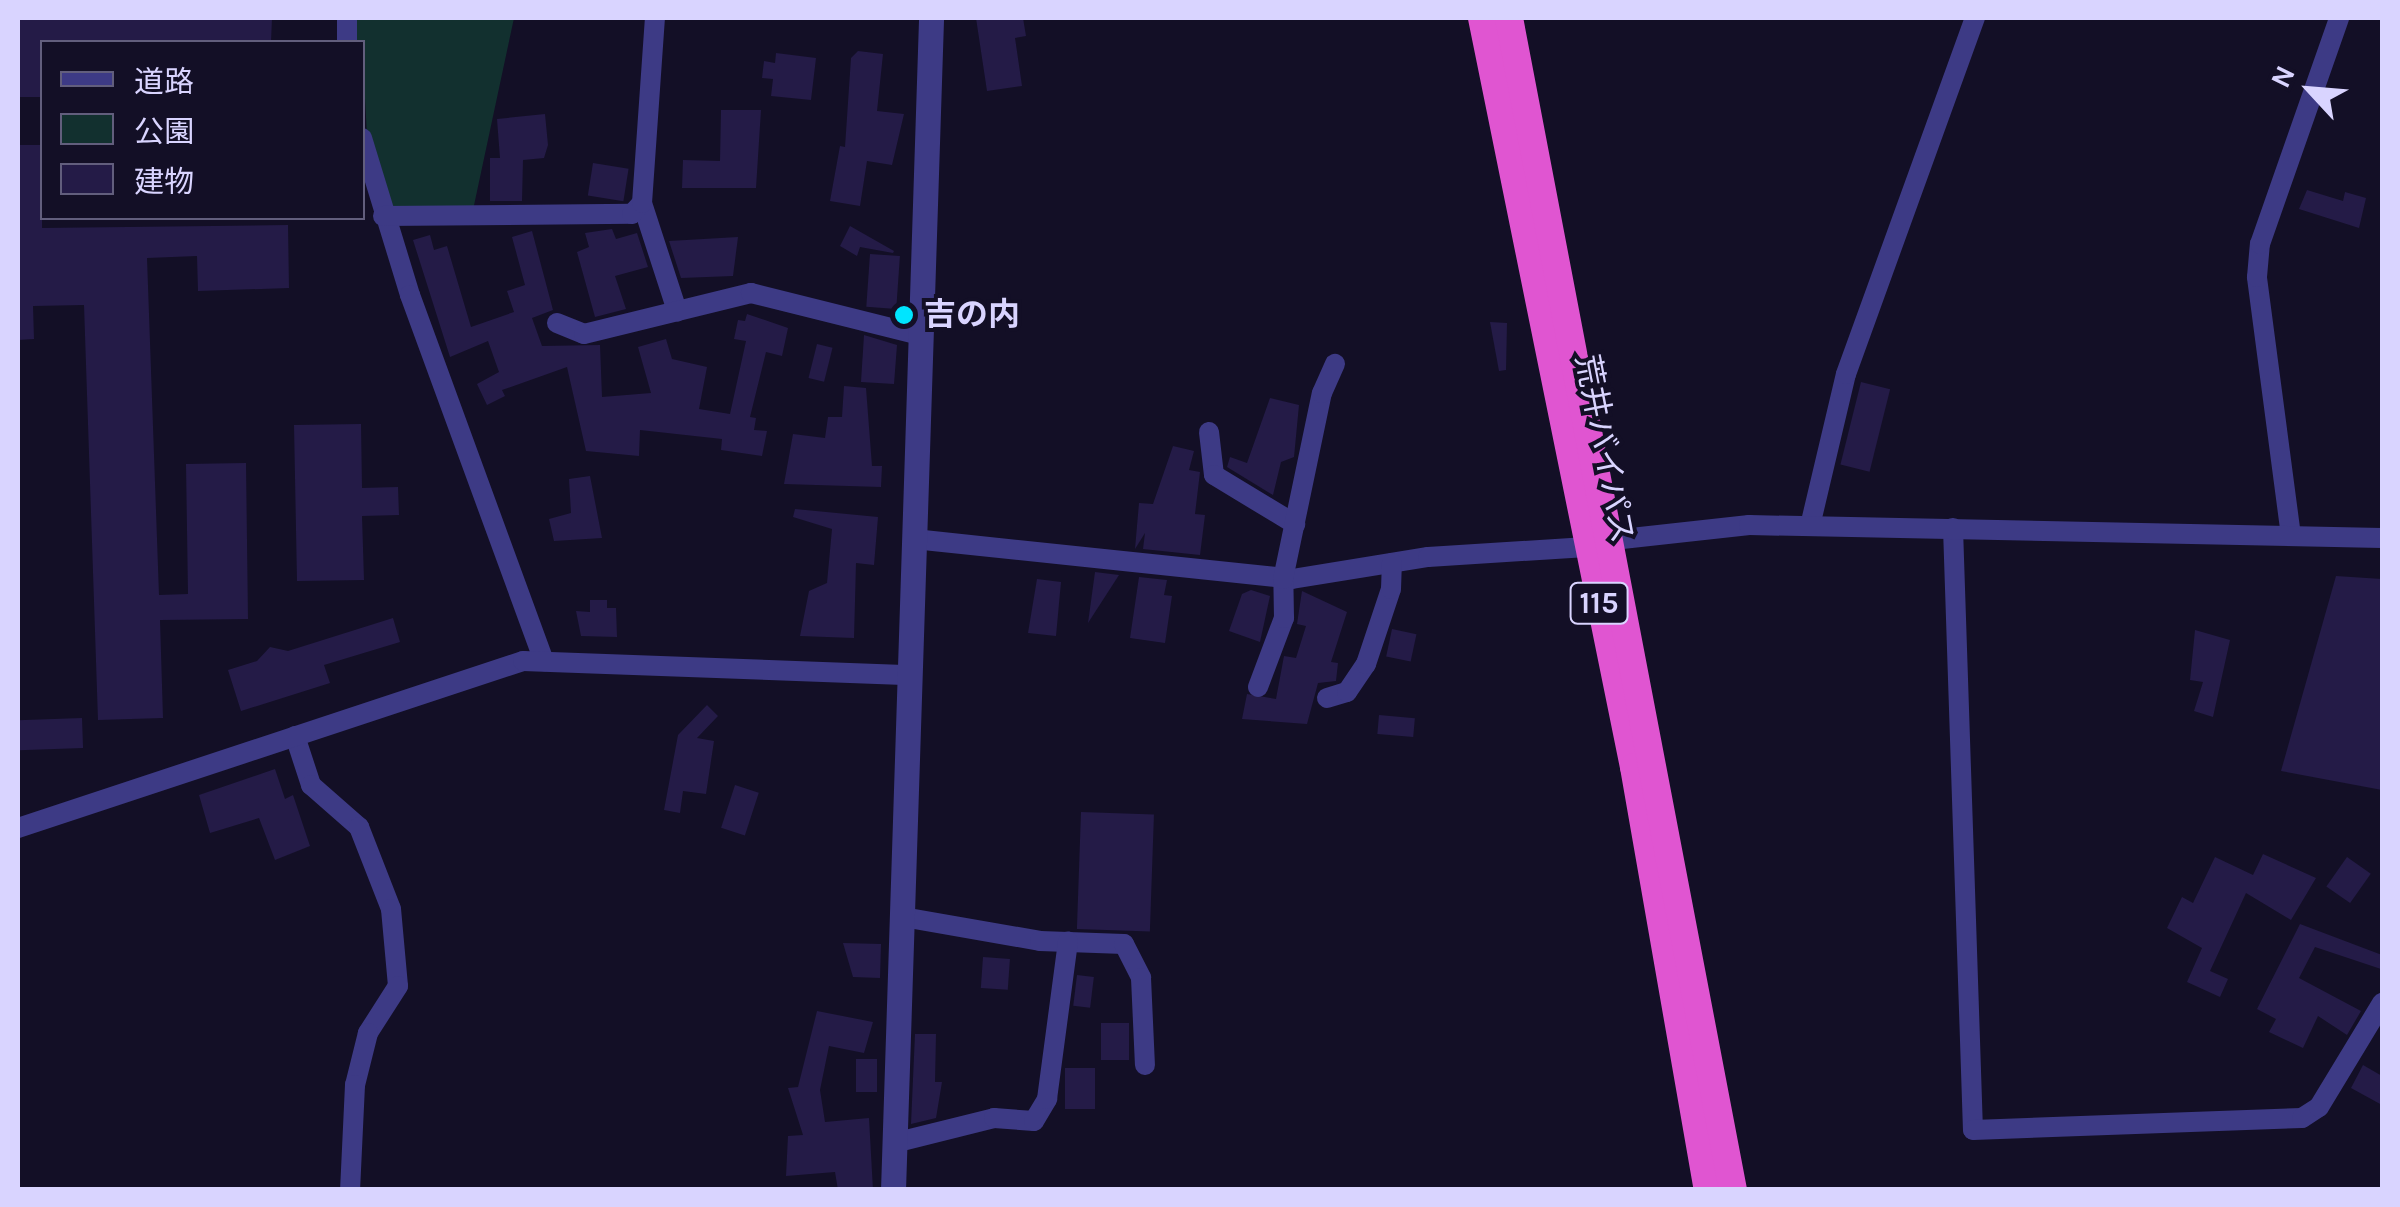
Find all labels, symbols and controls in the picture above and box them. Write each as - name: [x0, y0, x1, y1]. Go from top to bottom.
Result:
- legend: [40, 40, 365, 220]
- north arrow: [2260, 40, 2360, 140]
- text: N: [2263, 60, 2302, 93]
- text: 道路: [134, 64, 194, 100]
- text: 公園: [134, 114, 194, 150]
- text: 建物: [134, 164, 194, 200]
- place label: 吉の内: [924, 296, 1020, 334]
- marker: 吉の内: [893, 304, 915, 326]
- street label: 荒井バイパス: [1567, 351, 1641, 547]
- road number: 115: [1569, 578, 1629, 628]

